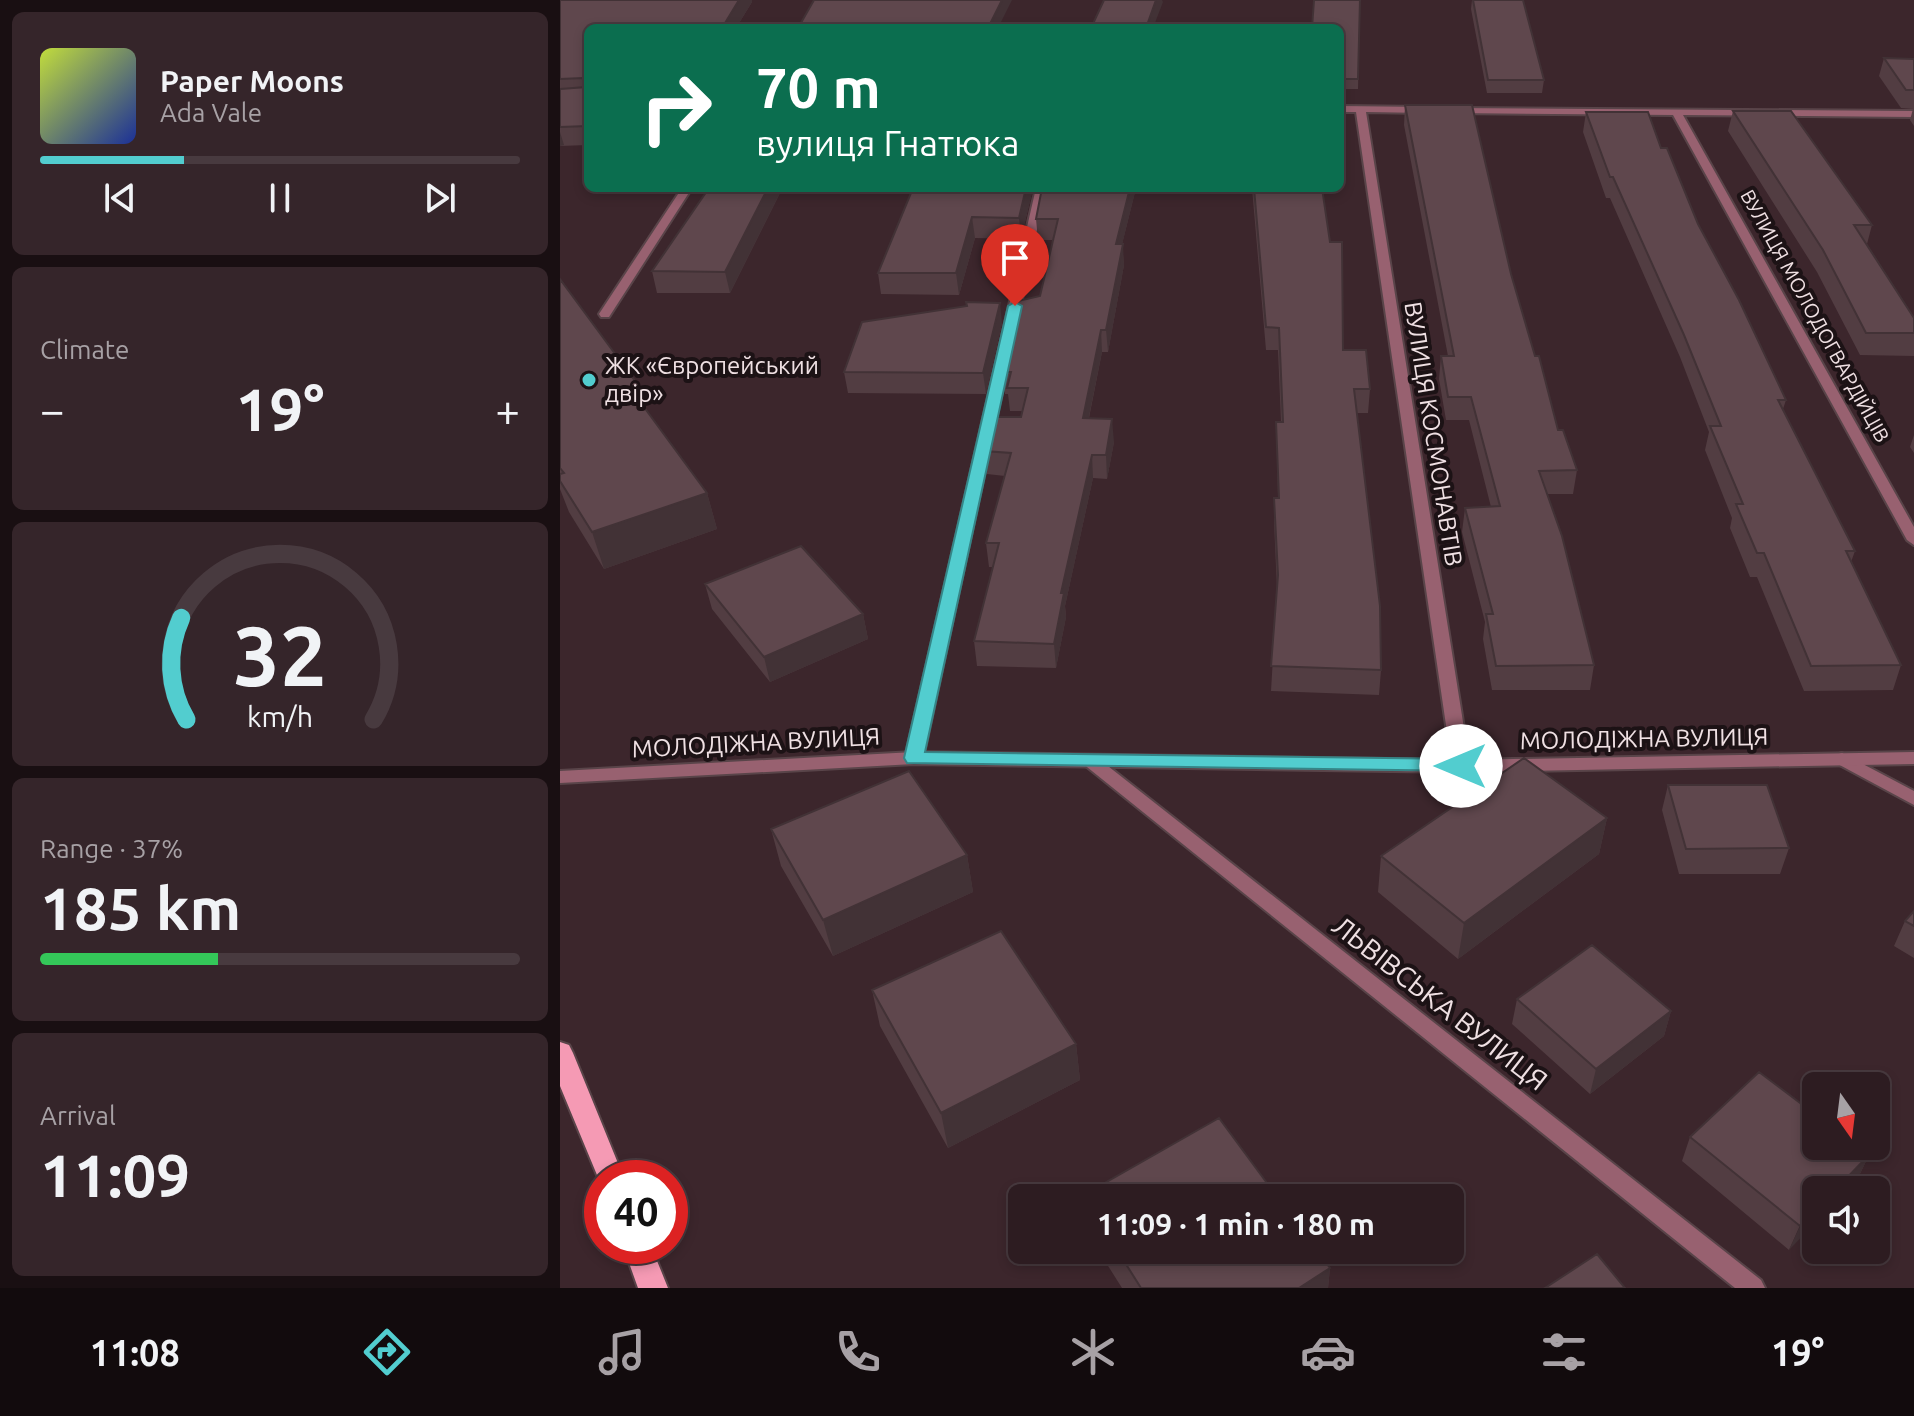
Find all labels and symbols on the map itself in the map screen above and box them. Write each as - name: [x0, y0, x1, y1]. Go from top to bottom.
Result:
- street label: ВУЛИЦЯ МОЛОДОГВАРДІЙЦІВ: [1736, 186, 1895, 446]
- pin: [981, 224, 1049, 306]
- street label: ВУЛИЦЯ КОСМОНАВТІВ: [1399, 300, 1468, 568]
- place label: ЖК «Європейський двір»: [605, 352, 819, 407]
- marker: ЖК «Європейський двір»: [580, 371, 598, 389]
- street label: МОЛОДІЖНА ВУЛИЦЯ: [631, 723, 881, 762]
- street label: МОЛОДІЖНА ВУЛИЦЯ: [1520, 723, 1768, 754]
- position arrow: [1419, 724, 1503, 808]
- street label: ЛЬВІВСЬКА ВУЛИЦЯ: [1327, 909, 1554, 1096]
- north arrow: [1802, 1072, 1890, 1160]
- speed limit sign: 40: [584, 1160, 688, 1264]

